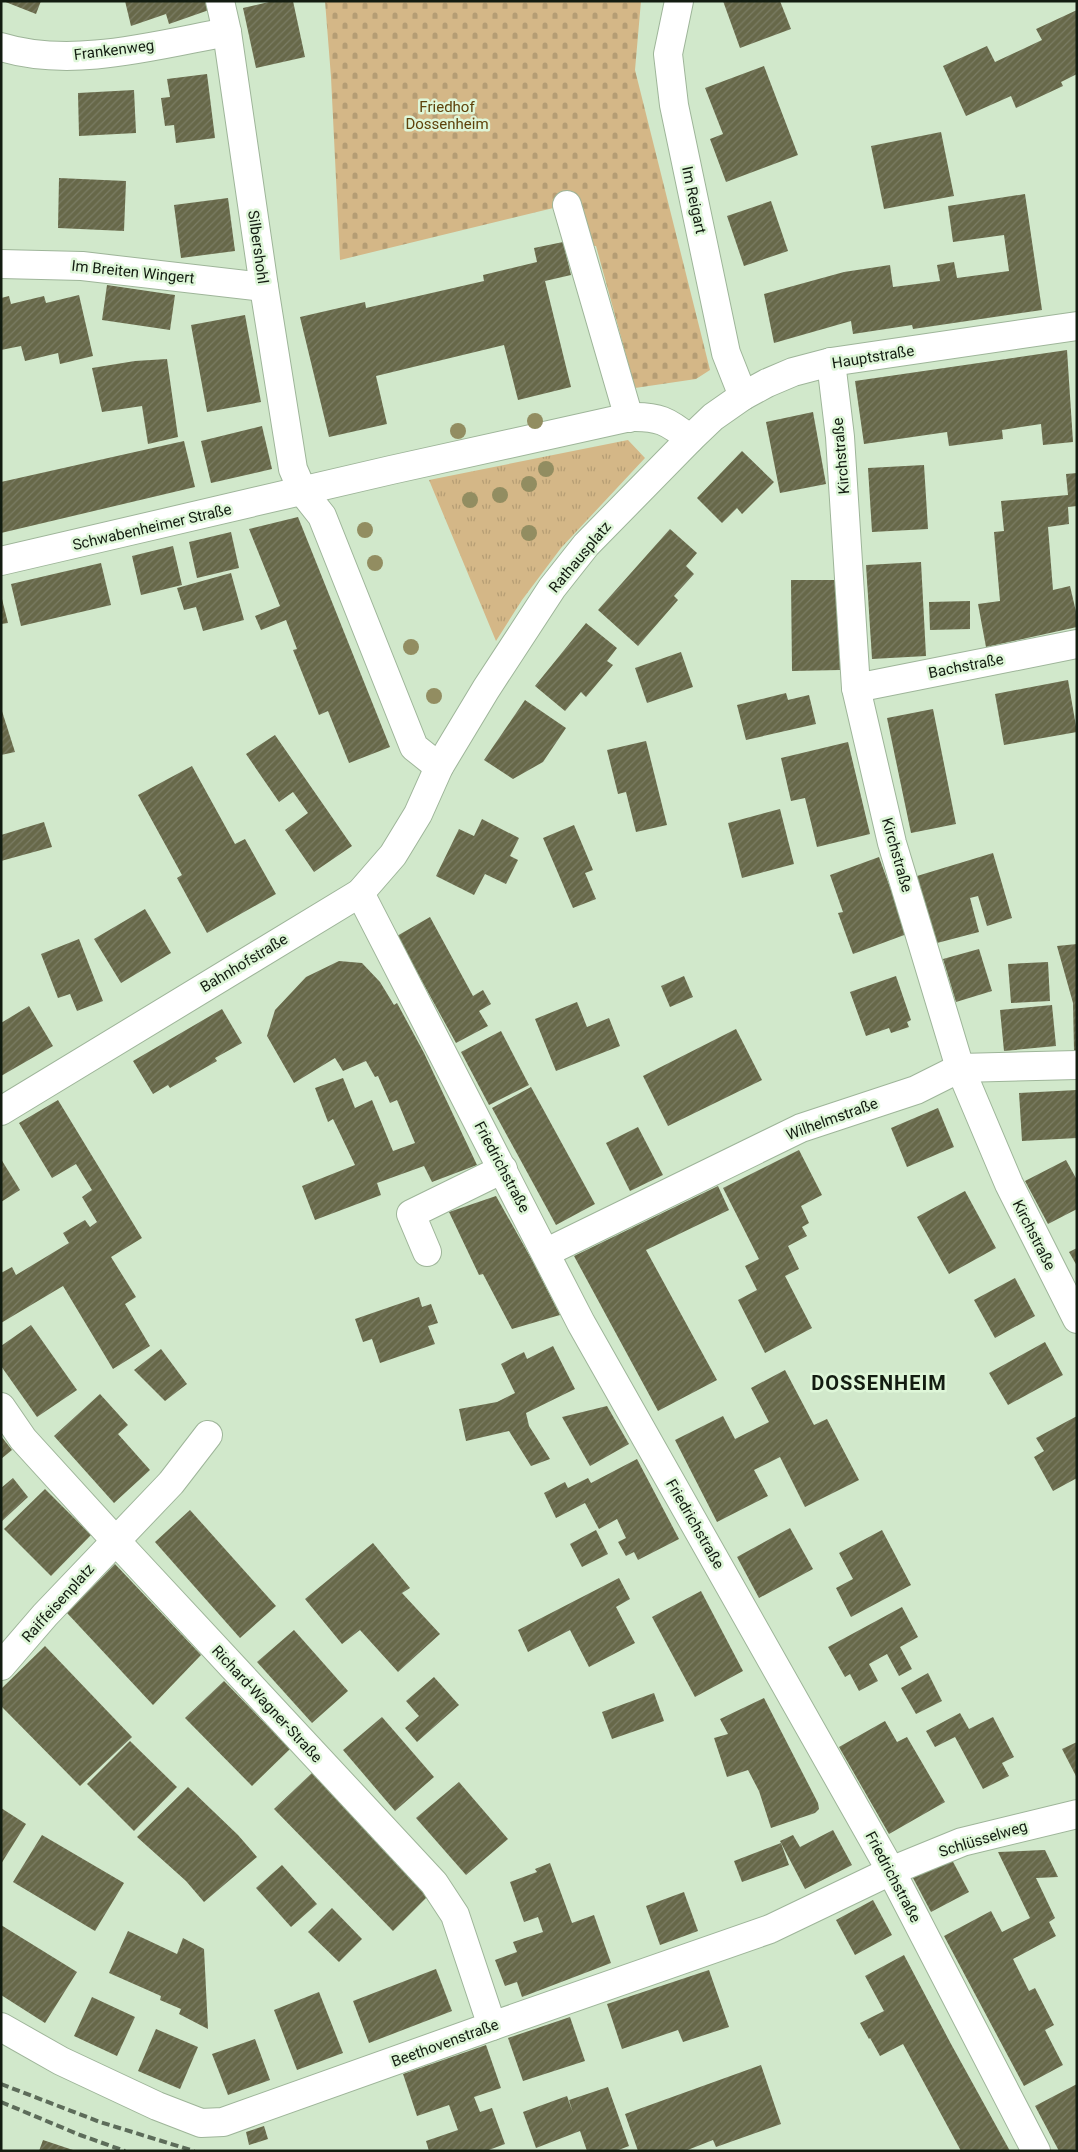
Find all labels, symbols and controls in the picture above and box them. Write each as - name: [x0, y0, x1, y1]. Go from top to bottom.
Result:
- street label: Frankenweg: [73, 36, 155, 64]
- park label: Friedhof Dossenheim: [405, 98, 489, 133]
- street label: Im Reigart: [678, 165, 710, 236]
- street label: Silbershohl: [244, 209, 272, 285]
- street label: Im Breiten Wingert: [71, 257, 196, 287]
- street label: Hauptstraße: [831, 342, 915, 372]
- street label: Kirchstraße: [829, 417, 853, 495]
- street label: Schwabenheimer Straße: [71, 500, 233, 554]
- street label: Rathausplatz: [545, 518, 615, 596]
- street label: Bachstraße: [927, 650, 1005, 682]
- street label: Kirchstraße: [878, 816, 916, 894]
- street label: Bahnhofstraße: [197, 930, 291, 996]
- street label: Wilhelmstraße: [784, 1094, 880, 1144]
- street label: Friedrichstraße: [470, 1118, 534, 1216]
- street label: Kirchstraße: [1009, 1197, 1059, 1273]
- district label: DOSSENHEIM: [811, 1371, 947, 1395]
- street label: Friedrichstraße: [662, 1476, 728, 1572]
- street label: Raiffeisenplatz: [18, 1560, 98, 1646]
- street label: Richard-Wagner-Straße: [208, 1642, 326, 1766]
- street label: Schlüsselweg: [937, 1817, 1029, 1861]
- street label: Friedrichstraße: [861, 1828, 925, 1926]
- street label: Beethovenstraße: [389, 2015, 501, 2071]

